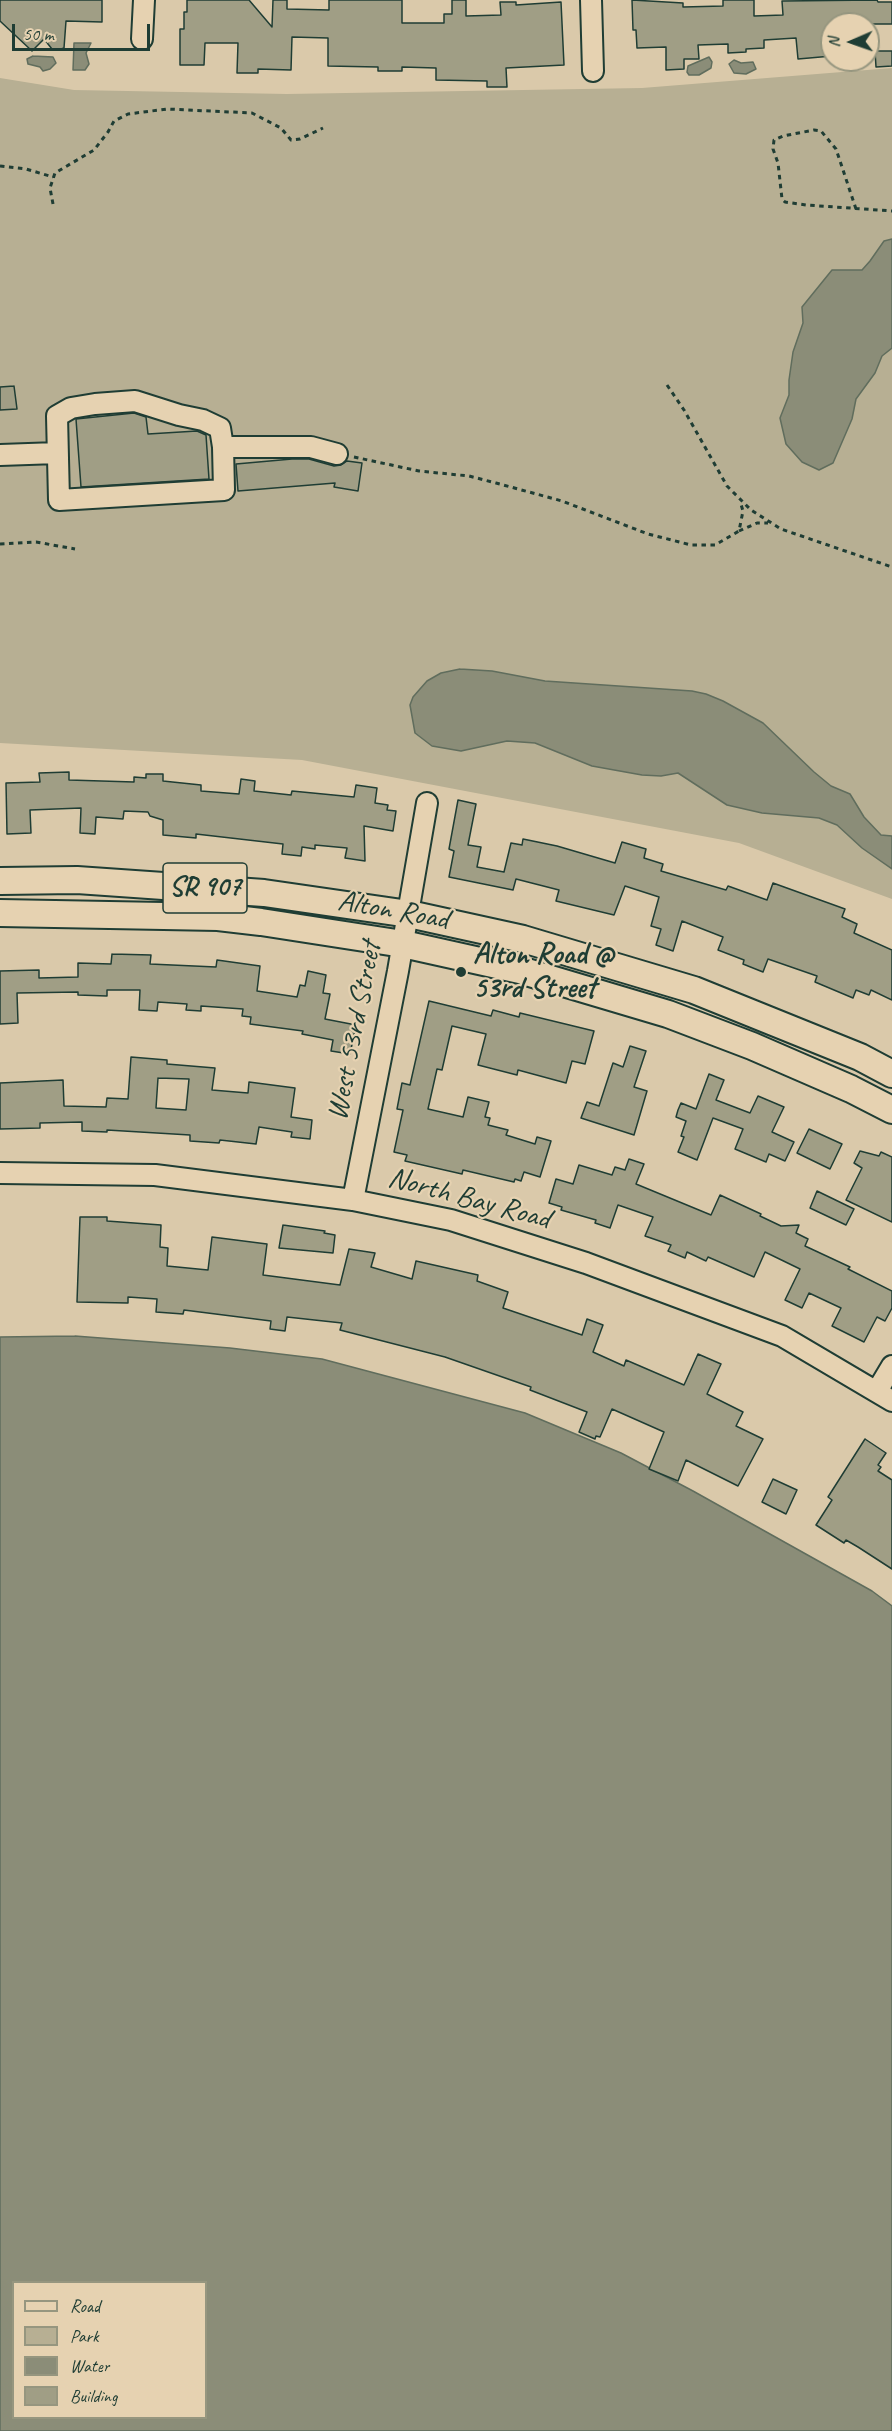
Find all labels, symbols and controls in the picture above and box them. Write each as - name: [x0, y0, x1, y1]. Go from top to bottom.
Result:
- scale bar: [15, 12, 153, 50]
- north arrow: [820, 12, 880, 72]
- text: 50 m: [23, 23, 54, 45]
- text: N: [824, 37, 844, 48]
- road number: SR 907: [163, 863, 247, 913]
- street label: Alton Road: [335, 884, 451, 938]
- place label: Alton Road @ 53rd Street: [473, 937, 613, 1008]
- street label: West 53rd Street: [320, 939, 390, 1123]
- marker: Alton Road @ 53rd Street: [454, 965, 468, 979]
- street label: North Bay Road: [384, 1160, 554, 1238]
- legend: [12, 2281, 207, 2419]
- text: Road: [70, 2295, 100, 2317]
- text: Park: [70, 2325, 99, 2347]
- text: Water: [70, 2355, 109, 2377]
- text: Building: [70, 2385, 117, 2407]

